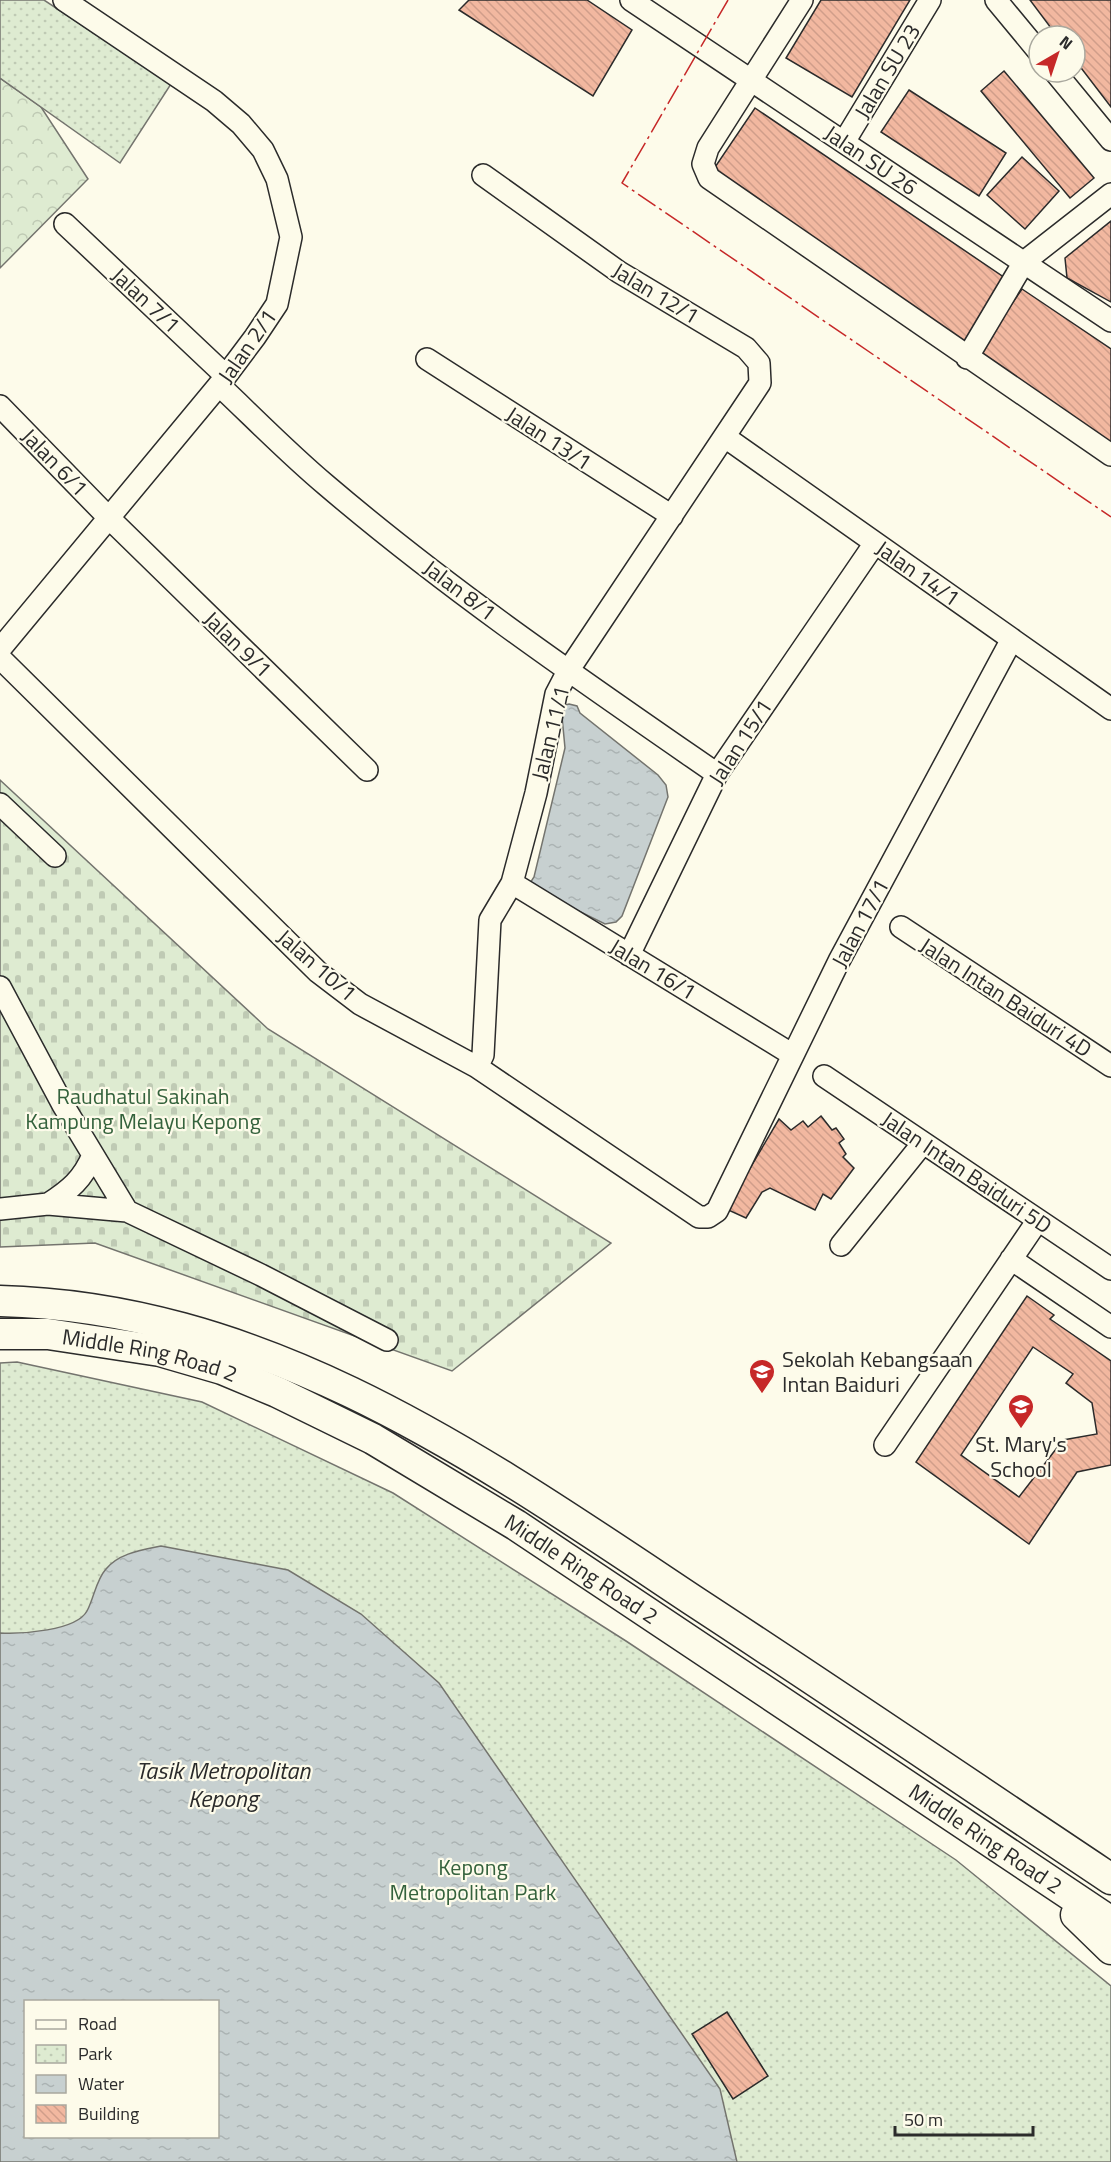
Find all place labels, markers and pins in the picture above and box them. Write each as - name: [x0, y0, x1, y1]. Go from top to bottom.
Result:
- place label: Sekolah Kebangsaan Intan Baiduri: [782, 1342, 973, 1401]
- school or university icon: Sekolah Kebangsaan Intan Baiduri: [747, 1357, 777, 1395]
- school or university icon: St. Mary's School: [1006, 1392, 1036, 1430]
- place label: St. Mary's School: [975, 1427, 1067, 1486]

